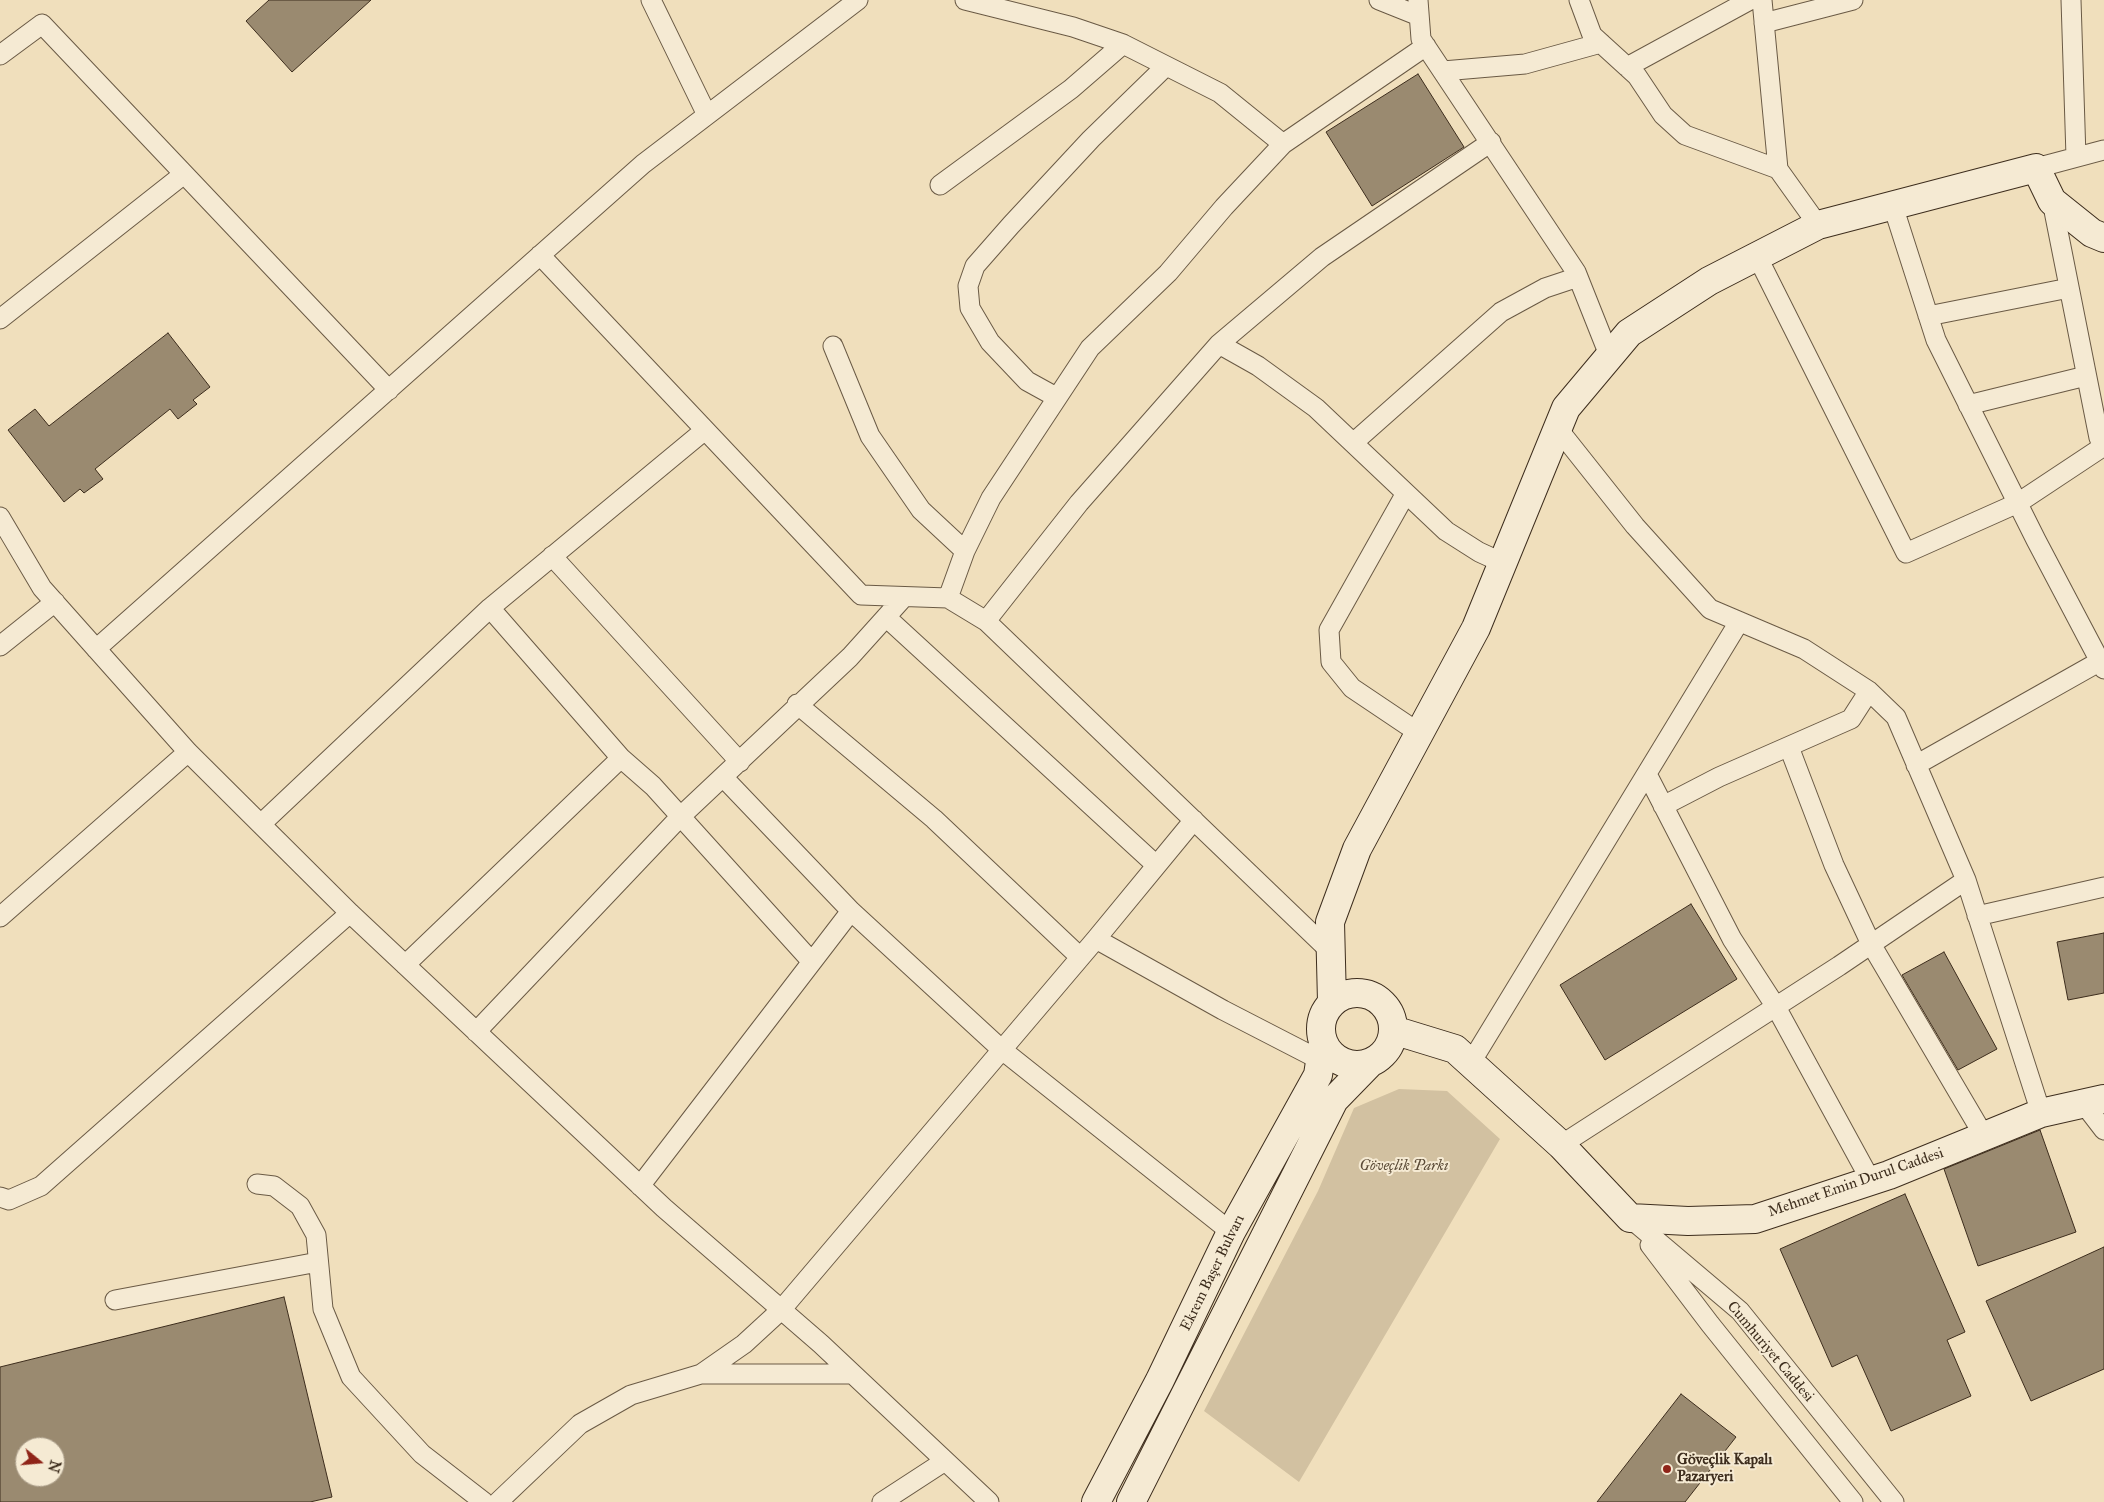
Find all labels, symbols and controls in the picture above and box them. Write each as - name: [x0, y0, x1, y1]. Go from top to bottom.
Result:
- street label: Mehmet Emin Durul Caddesi: [1766, 1144, 1946, 1222]
- park label: Göveçlik Parkı: [1360, 1157, 1448, 1175]
- street label: Ekrem Başer Bulvarı: [1177, 1212, 1249, 1334]
- street label: Cumhuriyet Caddesi: [1723, 1298, 1817, 1406]
- north arrow: [15, 1437, 65, 1487]
- place label: Göveçlik Kapalı Pazaryeri: [1677, 1451, 1772, 1486]
- text: N: [44, 1458, 64, 1474]
- marker: Göveçlik Kapalı Pazaryeri: [1661, 1463, 1673, 1475]

